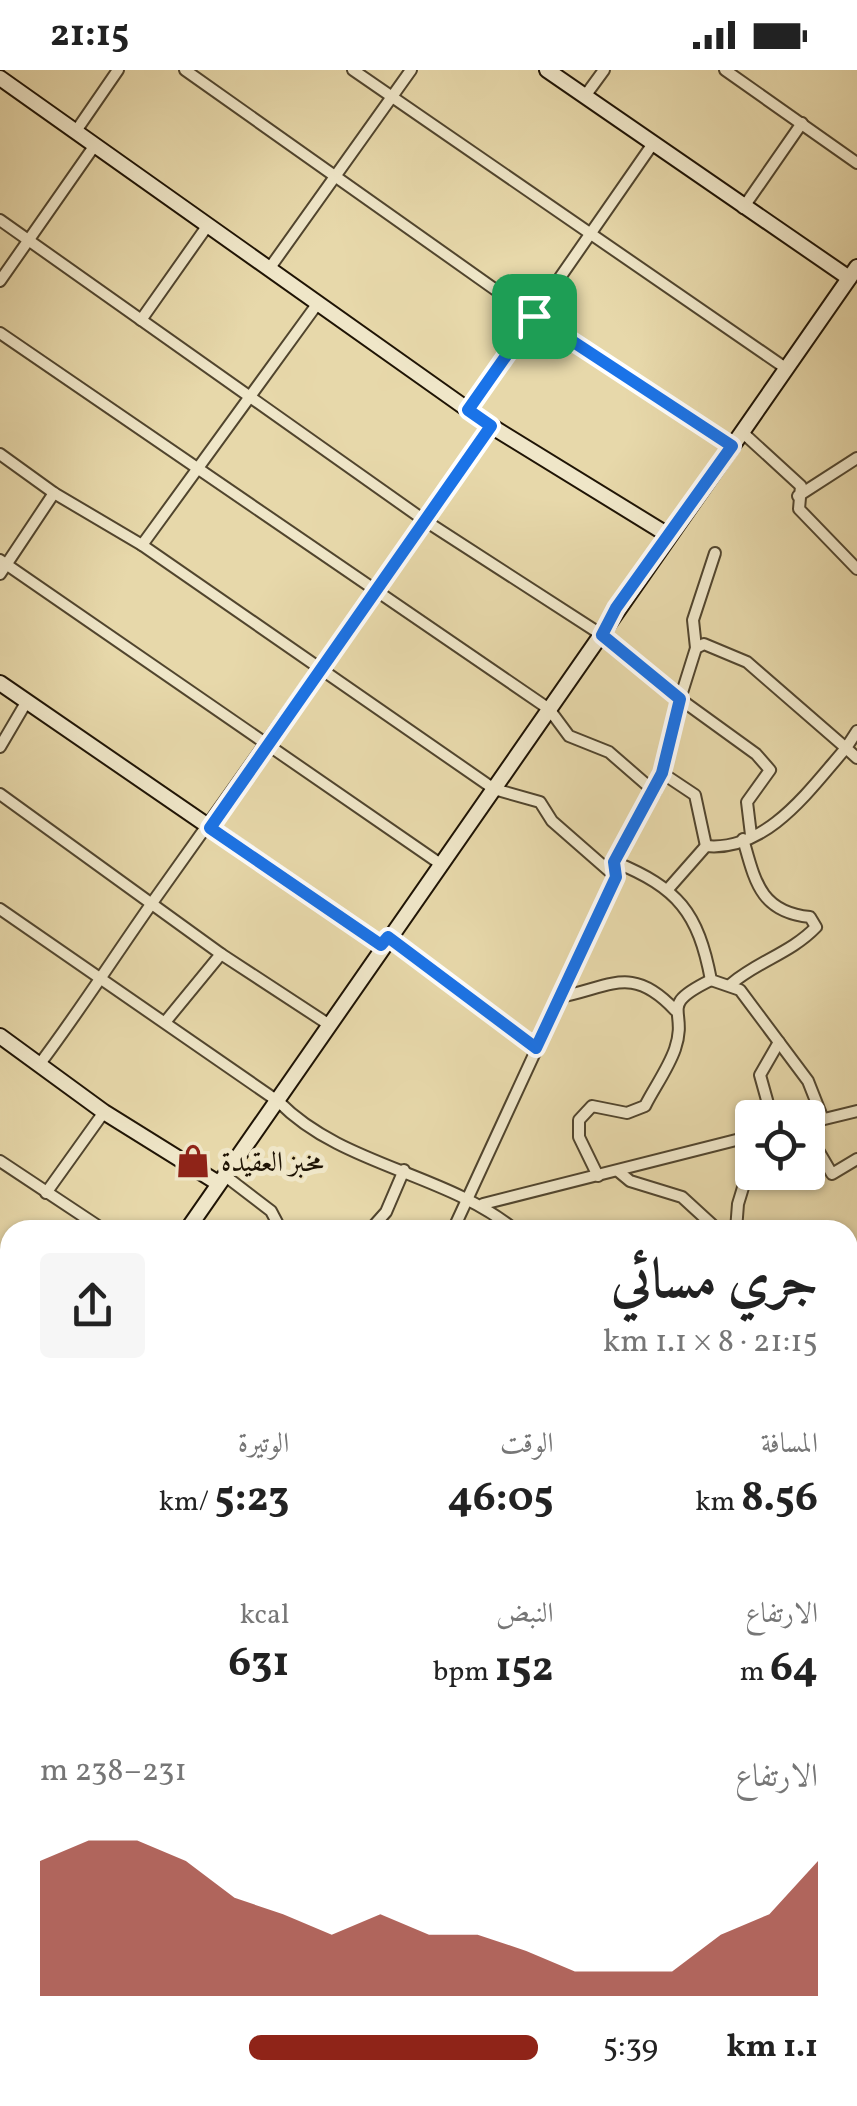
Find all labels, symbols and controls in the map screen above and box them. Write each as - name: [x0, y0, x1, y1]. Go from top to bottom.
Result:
- text: 21:15: [50, 9, 129, 62]
- pin: [492, 274, 577, 359]
- icon: arrive: [507, 289, 562, 344]
- map controls: [735, 1100, 825, 1190]
- button: locate: [735, 1100, 825, 1190]
- shop icon: مخبز العقيدة: [174, 1142, 212, 1180]
- place label: مخبز العقيدة: [221, 1144, 324, 1183]
- text: جري مسائي: [611, 1245, 818, 1321]
- button: share: [40, 1253, 145, 1358]
- text: 21:15 · 8 × 1.1 km: [603, 1321, 818, 1365]
- text: الوتيرة: [238, 1425, 289, 1464]
- text: الوقت: [500, 1425, 554, 1464]
- text: المسافة: [761, 1425, 818, 1464]
- text: 5:23: [215, 1470, 289, 1529]
- text: 46:05: [448, 1470, 554, 1529]
- text: 8.56: [741, 1470, 818, 1529]
- text: /km: [159, 1483, 215, 1522]
- text: km: [695, 1483, 741, 1522]
- text: النبض: [496, 1595, 554, 1634]
- text: الارتفاع: [745, 1595, 818, 1634]
- text: kcal: [240, 1596, 289, 1635]
- text: 631: [228, 1635, 289, 1694]
- text: 152: [495, 1640, 554, 1699]
- text: 64: [770, 1640, 818, 1699]
- text: bpm: [433, 1653, 495, 1692]
- text: m: [740, 1653, 770, 1692]
- text: 231–238 m: [40, 1750, 187, 1794]
- text: الارتفاع: [735, 1756, 818, 1800]
- text: 5:39: [603, 2026, 658, 2070]
- text: 1.1 km: [726, 2026, 818, 2070]

